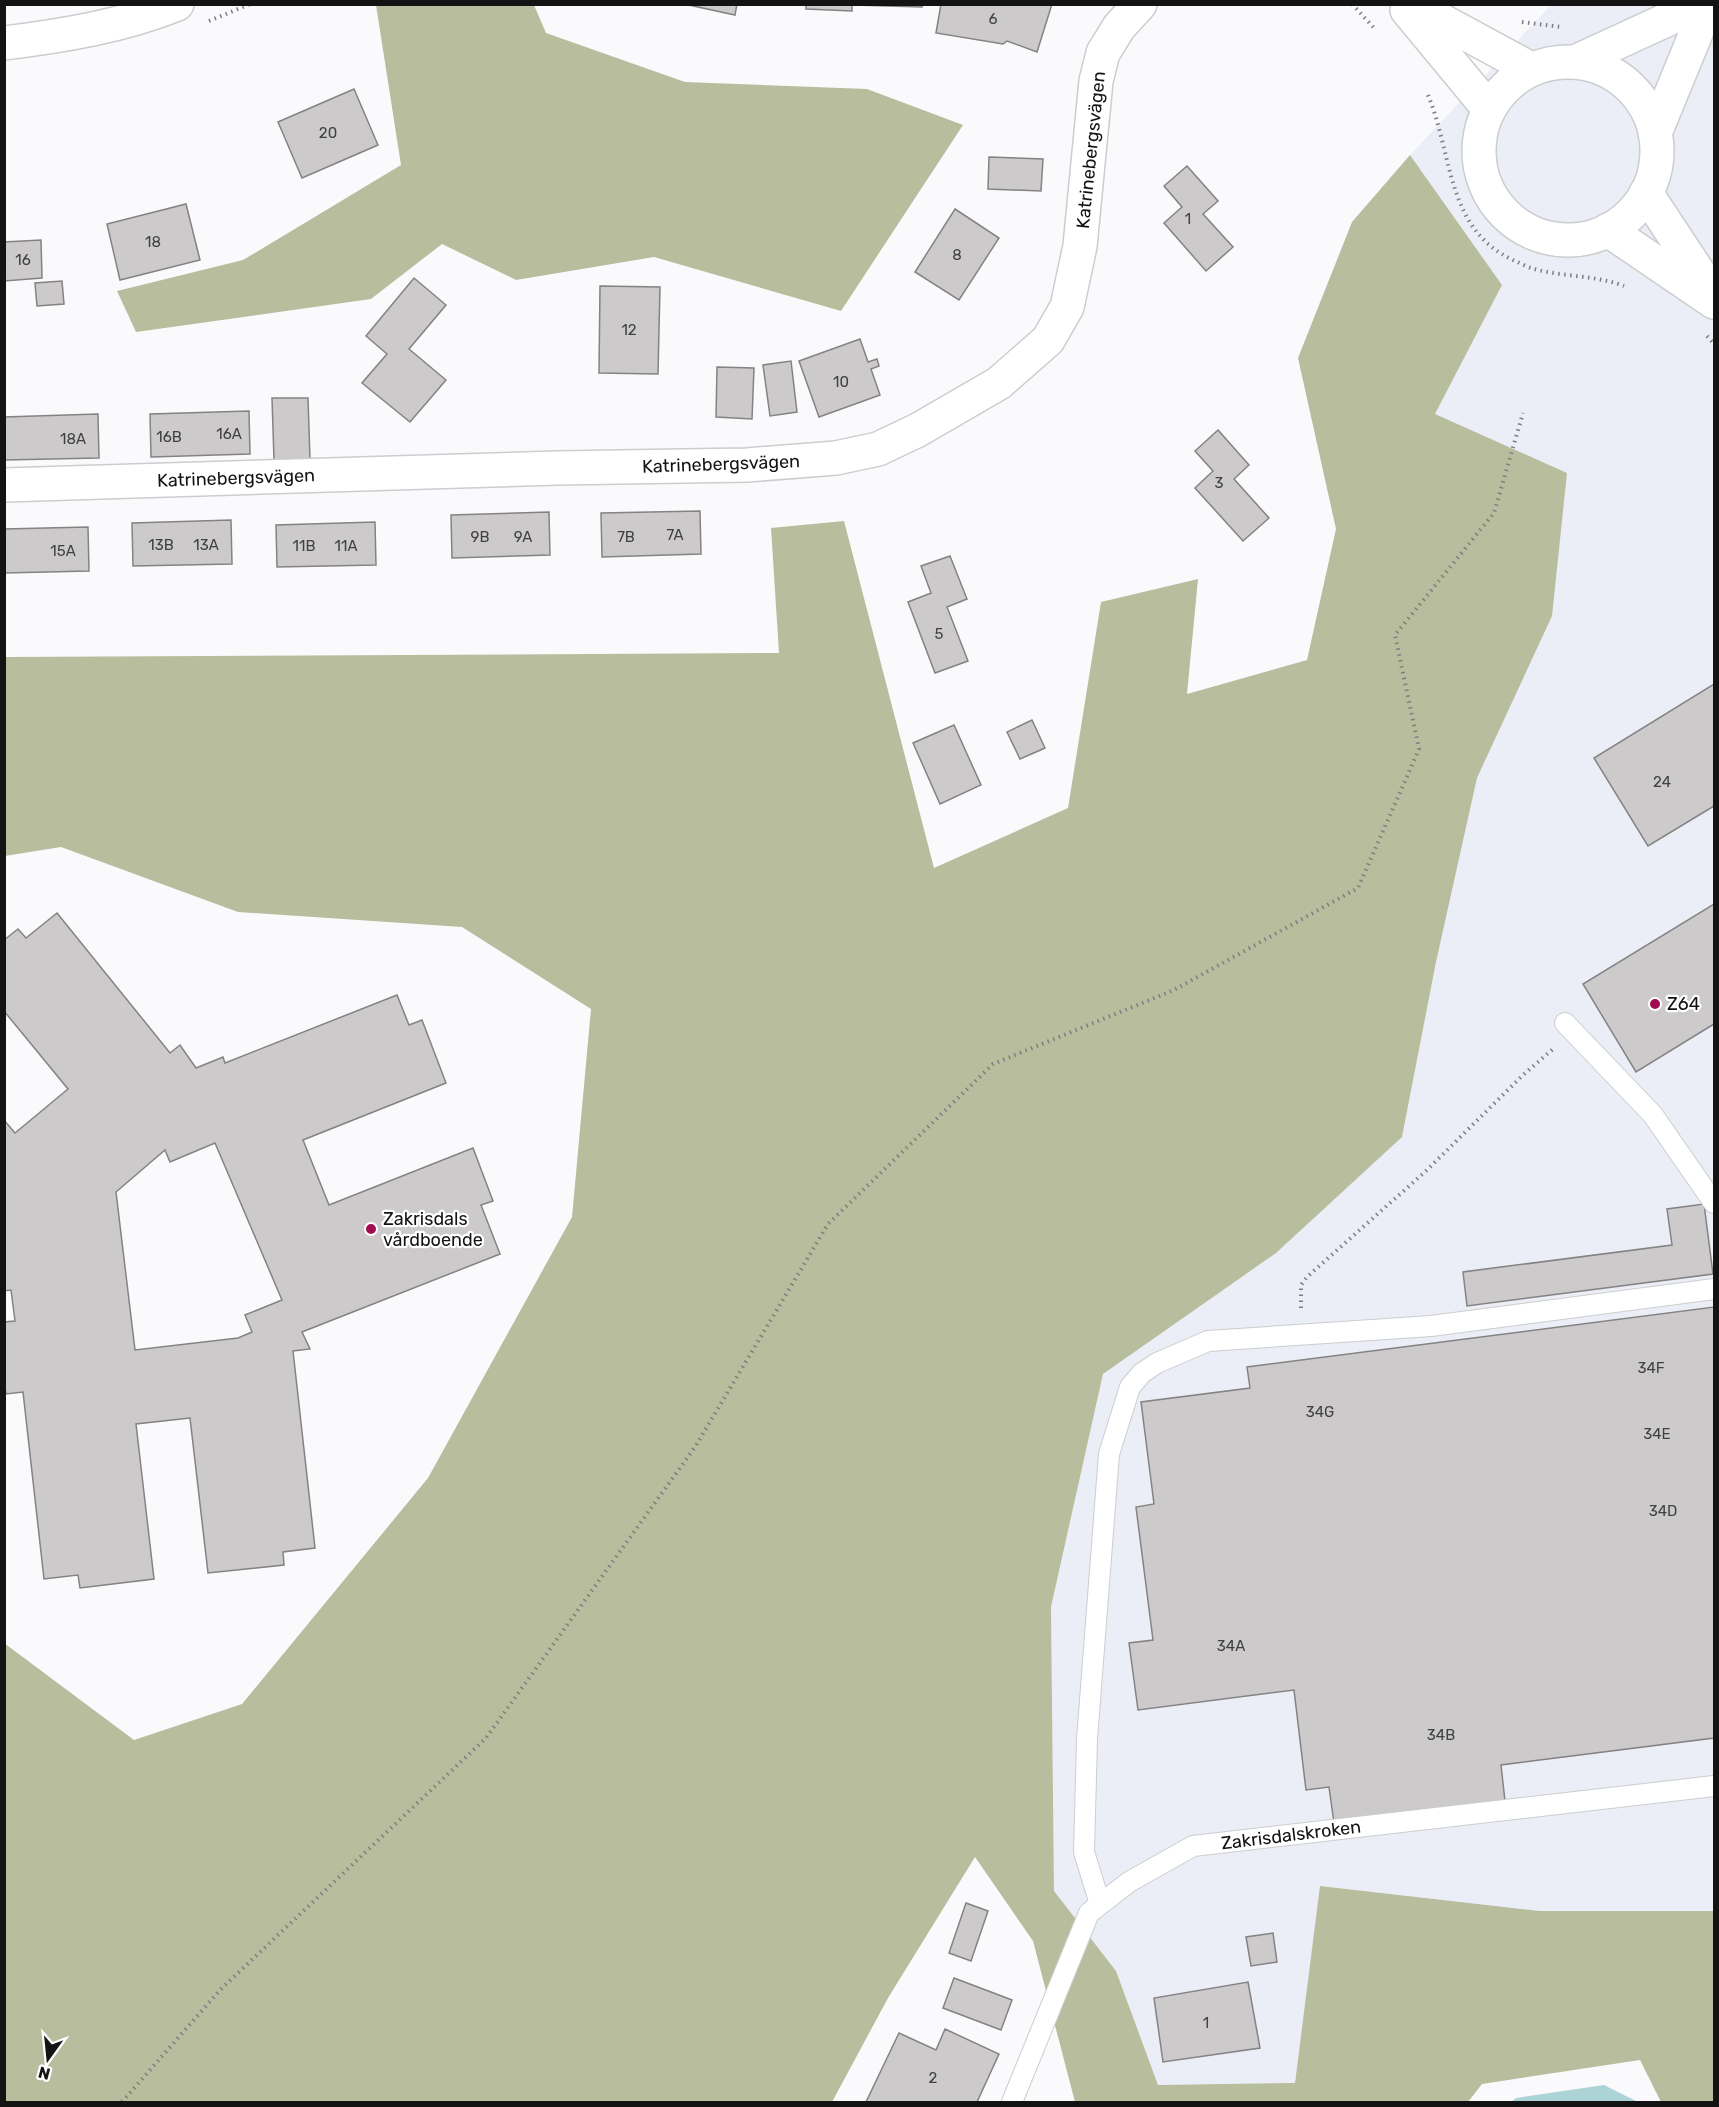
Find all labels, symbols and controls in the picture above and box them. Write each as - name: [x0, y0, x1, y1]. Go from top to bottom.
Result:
- house number: 6: [988, 10, 998, 28]
- street label: Katrinebergsvägen: [1072, 70, 1110, 230]
- house number: 20: [319, 124, 337, 142]
- house number: 1: [1185, 210, 1191, 228]
- house number: 18: [145, 233, 161, 251]
- house number: 8: [952, 246, 962, 264]
- house number: 16: [15, 251, 31, 269]
- house number: 12: [621, 321, 637, 339]
- house number: 10: [833, 373, 849, 391]
- house number: 16A: [216, 425, 242, 443]
- house number: 16B: [156, 428, 182, 446]
- house number: 18A: [60, 430, 86, 448]
- street label: Katrinebergsvägen: [642, 450, 800, 478]
- street label: Katrinebergsvägen: [157, 464, 315, 492]
- house number: 3: [1214, 474, 1224, 492]
- house number: 7A: [667, 526, 684, 544]
- house number: 9B: [471, 528, 489, 546]
- house number: 9A: [514, 528, 532, 546]
- house number: 7B: [617, 528, 635, 546]
- house number: 13B: [148, 536, 174, 554]
- house number: 13A: [193, 536, 219, 554]
- house number: 11B: [293, 537, 315, 555]
- house number: 11A: [335, 537, 357, 555]
- house number: 15A: [50, 542, 76, 560]
- house number: 5: [935, 625, 944, 643]
- house number: 24: [1653, 773, 1671, 791]
- place label: Z64: [1667, 993, 1700, 1015]
- marker: Z64: [1648, 997, 1662, 1011]
- place label: Zakrisdals vårdboende: [383, 1208, 483, 1251]
- marker: Zakrisdals vårdboende: [364, 1222, 378, 1236]
- house number: 34F: [1637, 1359, 1665, 1377]
- house number: 34G: [1306, 1403, 1334, 1421]
- house number: 34E: [1643, 1425, 1671, 1443]
- house number: 34D: [1649, 1502, 1677, 1520]
- house number: 34A: [1217, 1637, 1245, 1655]
- house number: 34B: [1427, 1726, 1455, 1744]
- street label: Zakrisdalskroken: [1220, 1816, 1362, 1854]
- house number: 1: [1203, 2014, 1209, 2032]
- north arrow: [18, 2029, 78, 2089]
- text: N: [36, 2062, 52, 2084]
- house number: 2: [929, 2069, 938, 2087]

